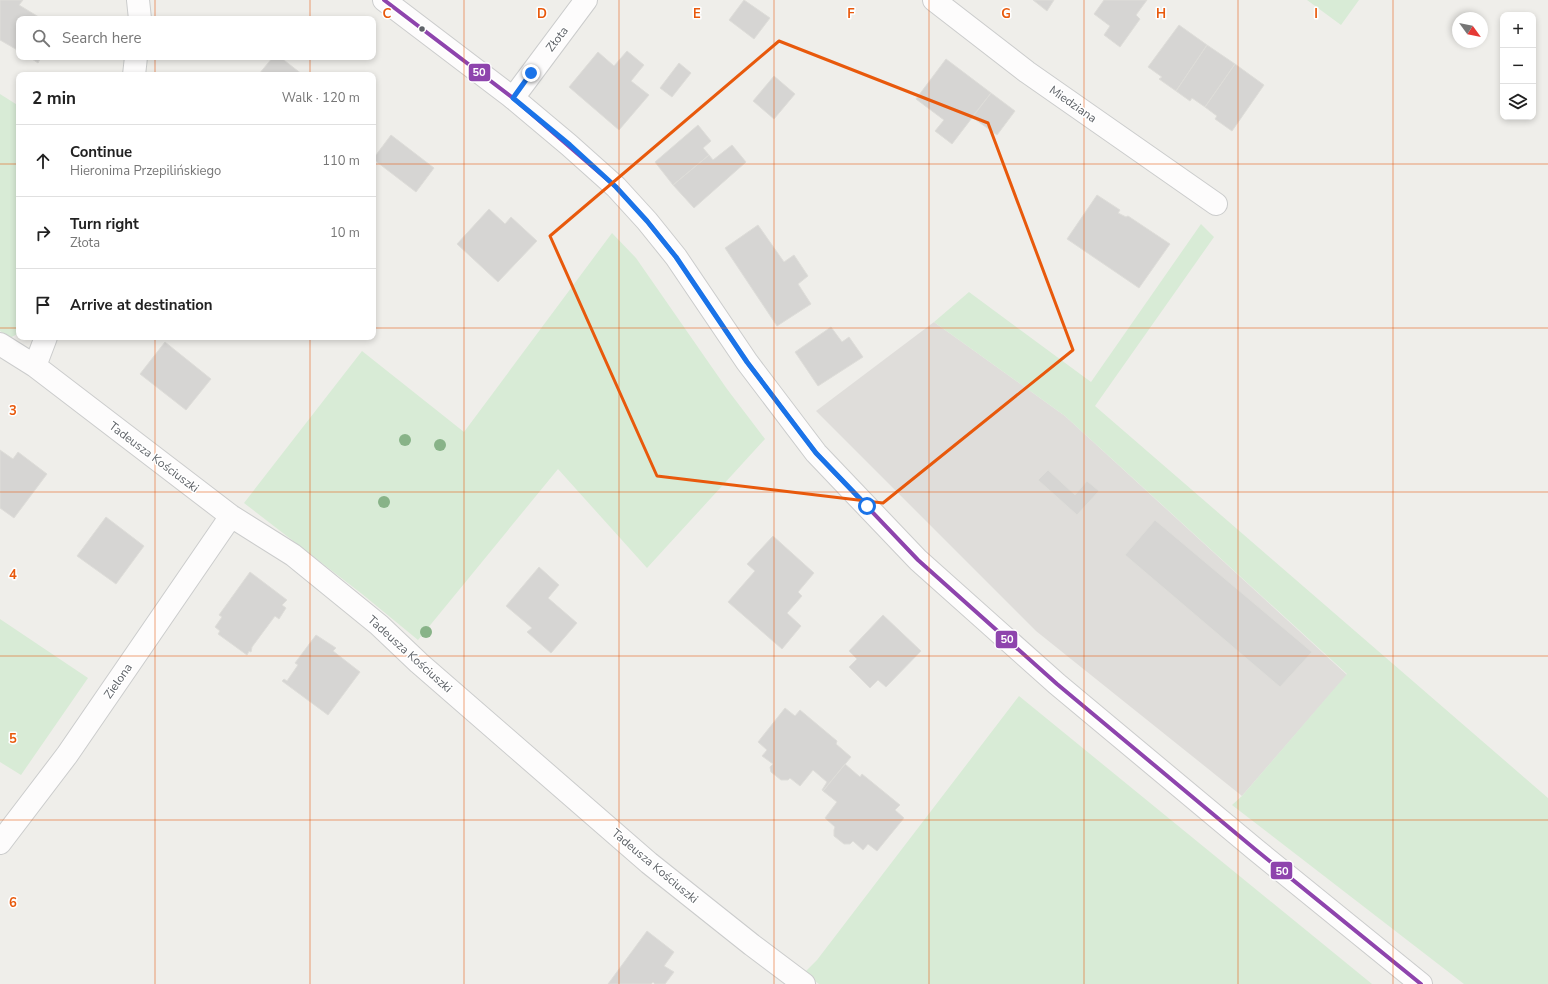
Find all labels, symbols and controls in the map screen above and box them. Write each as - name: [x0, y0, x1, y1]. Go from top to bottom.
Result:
- text: C: [383, 5, 392, 23]
- text: D: [537, 5, 547, 23]
- text: E: [693, 5, 701, 23]
- text: F: [847, 5, 855, 23]
- text: G: [1001, 5, 1011, 23]
- text: H: [1156, 5, 1166, 23]
- text: I: [1314, 5, 1318, 23]
- north arrow: [1452, 12, 1488, 48]
- map controls: [1500, 12, 1536, 120]
- button: +: [1500, 12, 1536, 48]
- search box: [16, 16, 376, 60]
- street label: Złota: [542, 23, 572, 55]
- unlabelled marker: [417, 24, 427, 34]
- icon: search: [30, 27, 52, 49]
- text: Search here: [62, 28, 142, 48]
- button: −: [1500, 48, 1536, 84]
- line badge: 50: [468, 63, 491, 82]
- route end: [522, 64, 540, 82]
- text: 50: [472, 65, 486, 80]
- street label: Miedziana: [1046, 82, 1100, 126]
- button: layers: [1500, 84, 1536, 120]
- text: 2 min: [32, 87, 76, 110]
- text: Walk · 120 m: [282, 89, 360, 107]
- text: Continue: [70, 142, 132, 162]
- icon: ahead: [32, 150, 54, 172]
- text: 110 m: [322, 152, 360, 170]
- text: Hieronima Przepilińskiego: [70, 162, 221, 180]
- text: Turn right: [70, 214, 139, 234]
- icon: right: [32, 222, 54, 244]
- text: 10 m: [330, 224, 360, 242]
- text: Złota: [70, 234, 100, 252]
- icon: arrive: [32, 294, 54, 316]
- text: Arrive at destination: [70, 295, 213, 315]
- text: 3: [9, 402, 17, 420]
- street label: Tadeusza Kościuszki: [106, 418, 202, 496]
- route start: [858, 497, 876, 515]
- text: 4: [9, 566, 17, 584]
- street label: Tadeusza Kościuszki: [364, 612, 456, 696]
- line badge: 50: [995, 630, 1018, 649]
- text: 50: [1000, 632, 1014, 647]
- street label: Zielona: [100, 660, 136, 702]
- text: 5: [9, 730, 17, 748]
- street label: Tadeusza Kościuszki: [608, 825, 702, 907]
- line badge: 50: [1270, 861, 1293, 880]
- text: 50: [1275, 864, 1289, 879]
- text: 6: [9, 894, 17, 912]

